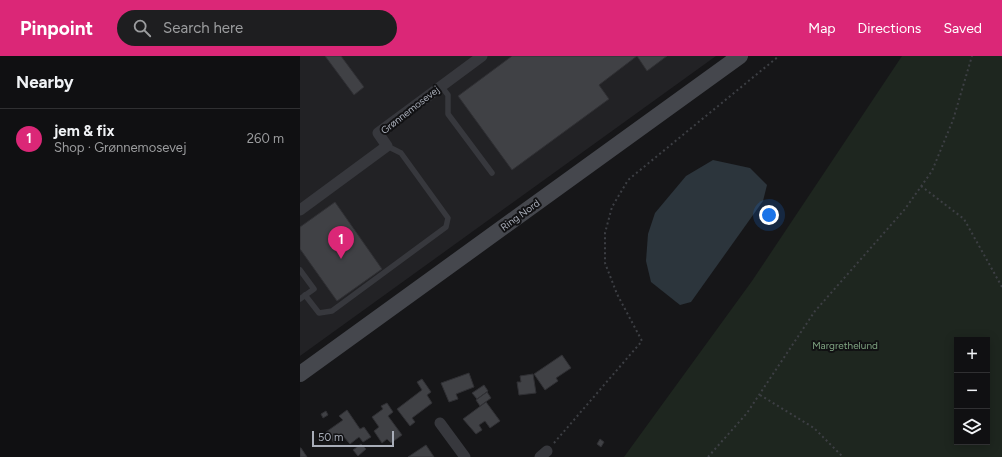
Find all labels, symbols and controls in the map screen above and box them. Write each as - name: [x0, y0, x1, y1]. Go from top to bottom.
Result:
- search box: [117, 10, 397, 46]
- text: Pinpoint: [20, 17, 93, 40]
- icon: search: [131, 17, 153, 39]
- text: Search here: [163, 19, 243, 37]
- text: Map: [808, 20, 836, 37]
- text: Directions: [858, 20, 921, 37]
- text: Saved: [943, 20, 982, 37]
- text: Nearby: [16, 72, 74, 92]
- street label: Grønnemosevej: [378, 83, 442, 137]
- text: jem & fix: [54, 122, 114, 140]
- text: 1: [26, 131, 32, 146]
- text: 260 m: [247, 131, 284, 146]
- text: Shop · Grønnemosevej: [54, 140, 186, 155]
- street label: Ring Nord: [498, 196, 542, 234]
- your location: [759, 205, 779, 225]
- pin: 1: [328, 226, 354, 259]
- map controls: [954, 337, 990, 445]
- button: +: [954, 337, 990, 373]
- park label: Margrethelund: [812, 339, 878, 352]
- button: −: [954, 373, 990, 409]
- button: layers: [954, 409, 990, 445]
- scale bar: [312, 429, 394, 448]
- text: 50 m: [318, 431, 343, 444]

